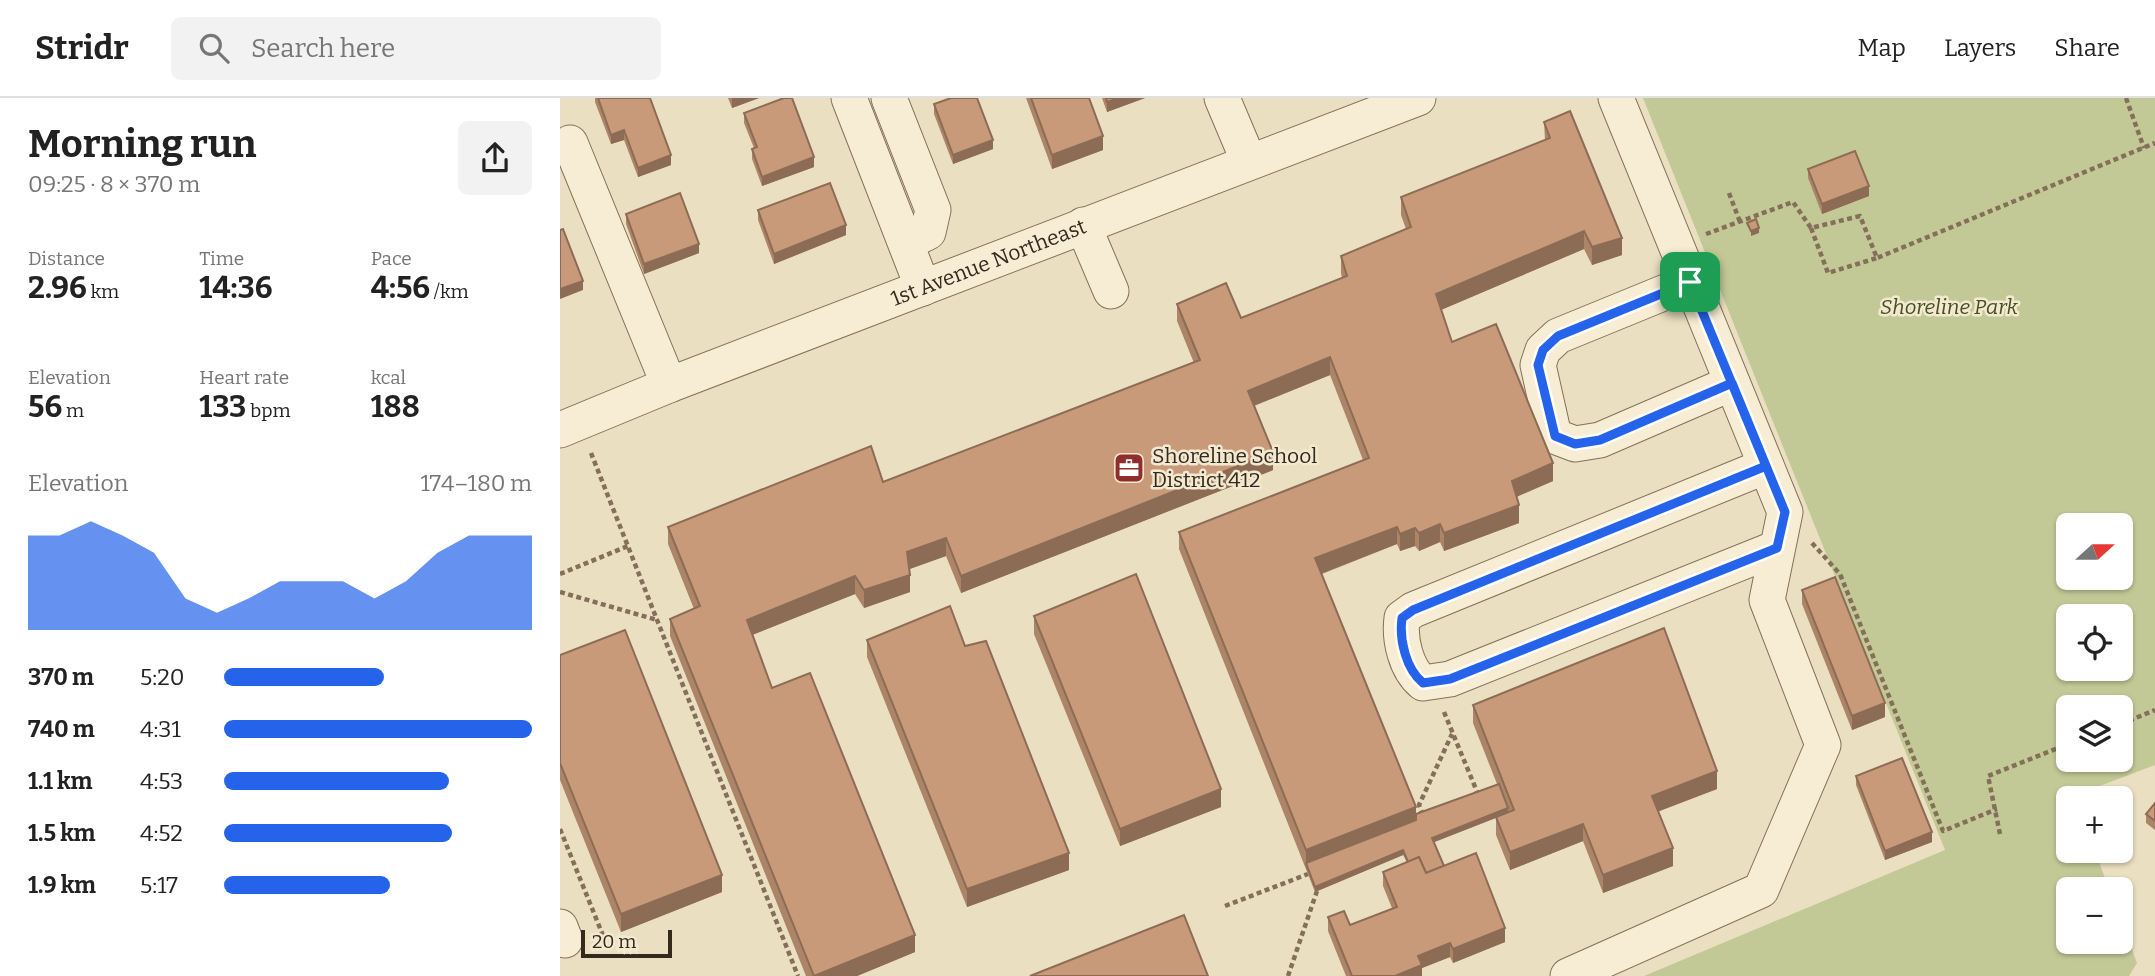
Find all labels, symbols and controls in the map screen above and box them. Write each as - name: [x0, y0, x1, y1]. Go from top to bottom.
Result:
- search box: [171, 17, 661, 80]
- text: Stridr: [35, 28, 129, 68]
- icon: search: [195, 29, 233, 67]
- text: Search here: [251, 33, 395, 64]
- text: Map: [1858, 34, 1906, 62]
- text: Layers: [1944, 34, 2016, 62]
- text: Share: [2054, 34, 2120, 62]
- text: Morning run: [28, 121, 256, 167]
- button: share: [458, 121, 532, 195]
- text: 09:25 · 8 × 370 m: [28, 170, 200, 198]
- street label: 1st Avenue Northeast: [887, 213, 1090, 312]
- text: Distance: [28, 247, 105, 270]
- text: Time: [199, 247, 244, 270]
- text: Pace: [371, 247, 412, 270]
- pin: [1660, 252, 1720, 312]
- icon: arrive: [1671, 263, 1709, 301]
- text: 2.96: [28, 270, 87, 306]
- text: 14:36: [199, 270, 273, 306]
- text: 4:56: [371, 270, 430, 306]
- text: km: [87, 280, 119, 303]
- text: /km: [430, 280, 469, 303]
- park label: Shoreline Park: [1880, 294, 2019, 320]
- text: Elevation: [28, 366, 111, 389]
- text: Heart rate: [199, 366, 289, 389]
- text: kcal: [371, 366, 406, 389]
- text: 56: [28, 389, 62, 425]
- text: 133: [199, 389, 246, 425]
- text: 188: [371, 389, 420, 425]
- text: m: [62, 399, 84, 422]
- text: bpm: [246, 399, 291, 422]
- place label: Shoreline School District 412: [1152, 443, 1317, 493]
- office icon: Shoreline School District 412: [1112, 451, 1146, 485]
- text: Elevation: [28, 469, 128, 497]
- text: 174–180 m: [421, 469, 532, 497]
- north arrow: [2056, 513, 2133, 590]
- map controls: [2056, 513, 2133, 954]
- button: locate: [2056, 604, 2133, 681]
- text: 370 m: [28, 663, 94, 691]
- text: 5:20: [140, 663, 184, 691]
- button: layers: [2056, 695, 2133, 772]
- text: 740 m: [28, 715, 95, 743]
- text: 4:31: [140, 715, 181, 743]
- text: 1.1 km: [28, 767, 92, 795]
- text: 4:53: [140, 767, 183, 795]
- button: +: [2056, 786, 2133, 863]
- text: 1.5 km: [28, 819, 95, 847]
- text: 4:52: [140, 819, 183, 847]
- text: 1.9 km: [28, 871, 96, 899]
- text: 5:17: [140, 871, 178, 899]
- button: −: [2056, 877, 2133, 954]
- scale bar: [581, 927, 672, 959]
- text: 20 m: [592, 930, 636, 953]

